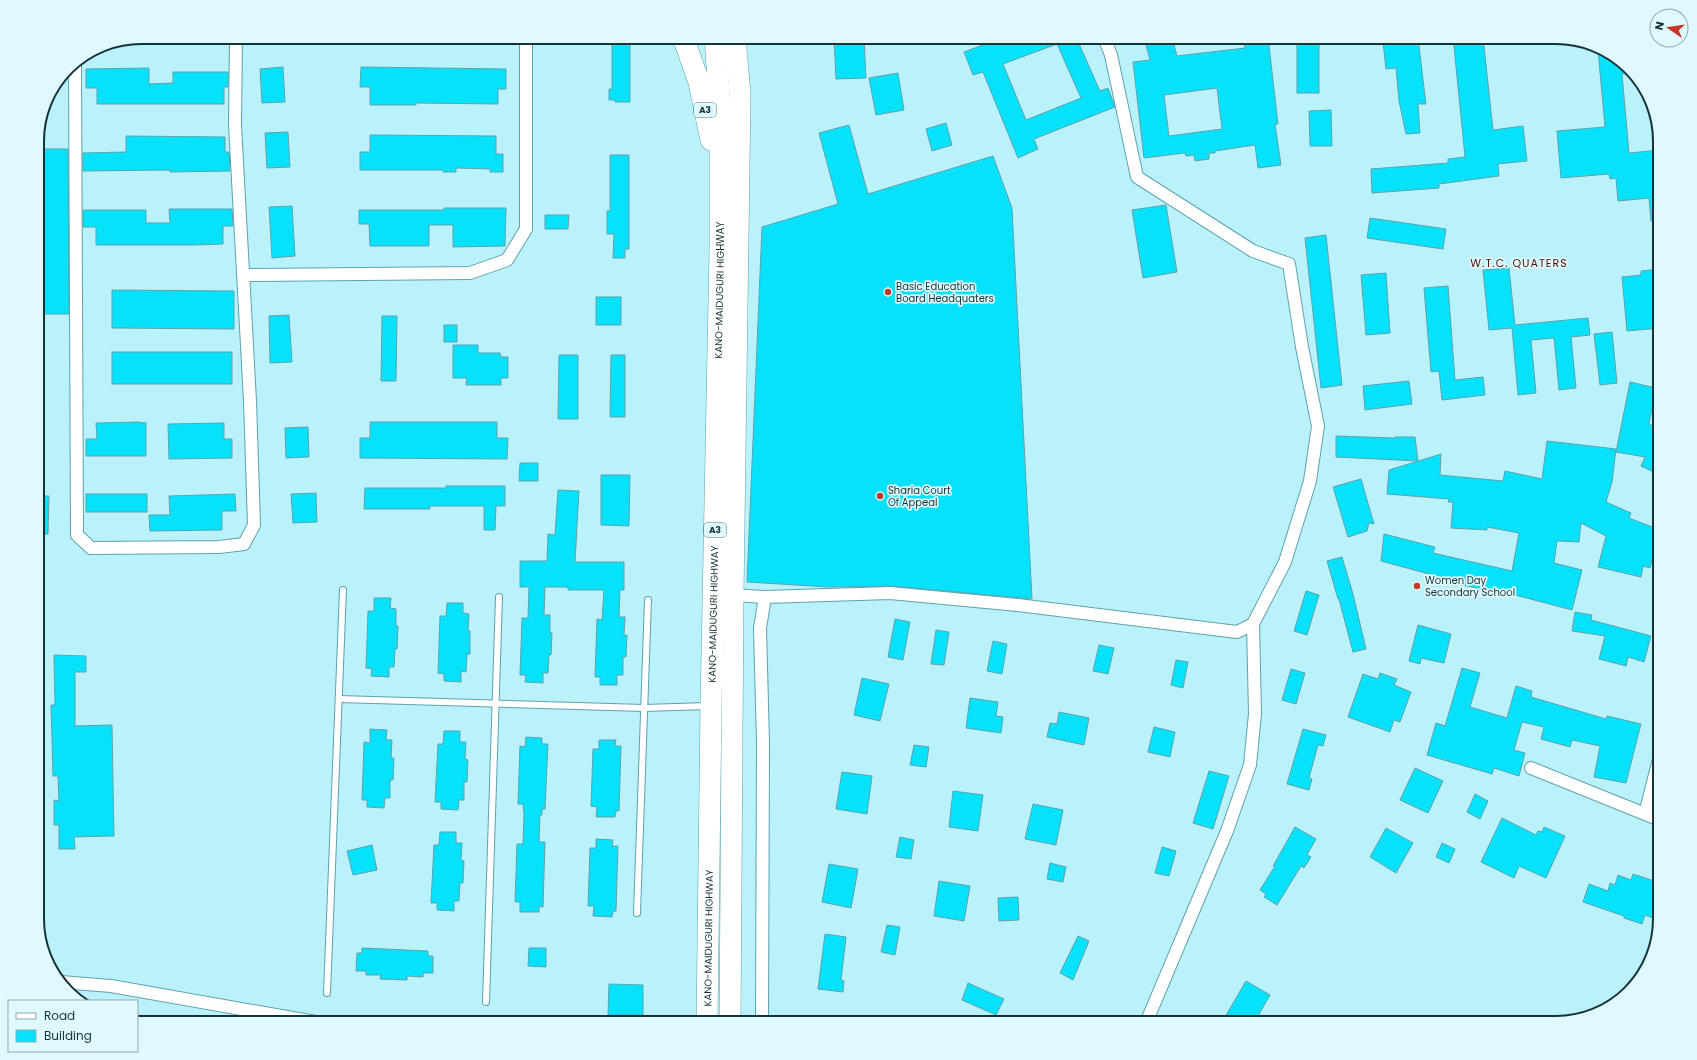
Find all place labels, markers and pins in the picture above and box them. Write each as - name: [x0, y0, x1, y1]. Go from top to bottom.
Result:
- place label: Basic Education Board Headquaters: [896, 279, 994, 306]
- marker: Basic Education Board Headquaters: [883, 287, 893, 297]
- place label: Sharia Court Of Appeal: [888, 483, 951, 510]
- marker: Sharia Court Of Appeal: [875, 491, 885, 501]
- place label: Women Day Secondary School: [1425, 573, 1515, 600]
- marker: Women Day Secondary School: [1412, 581, 1422, 591]

